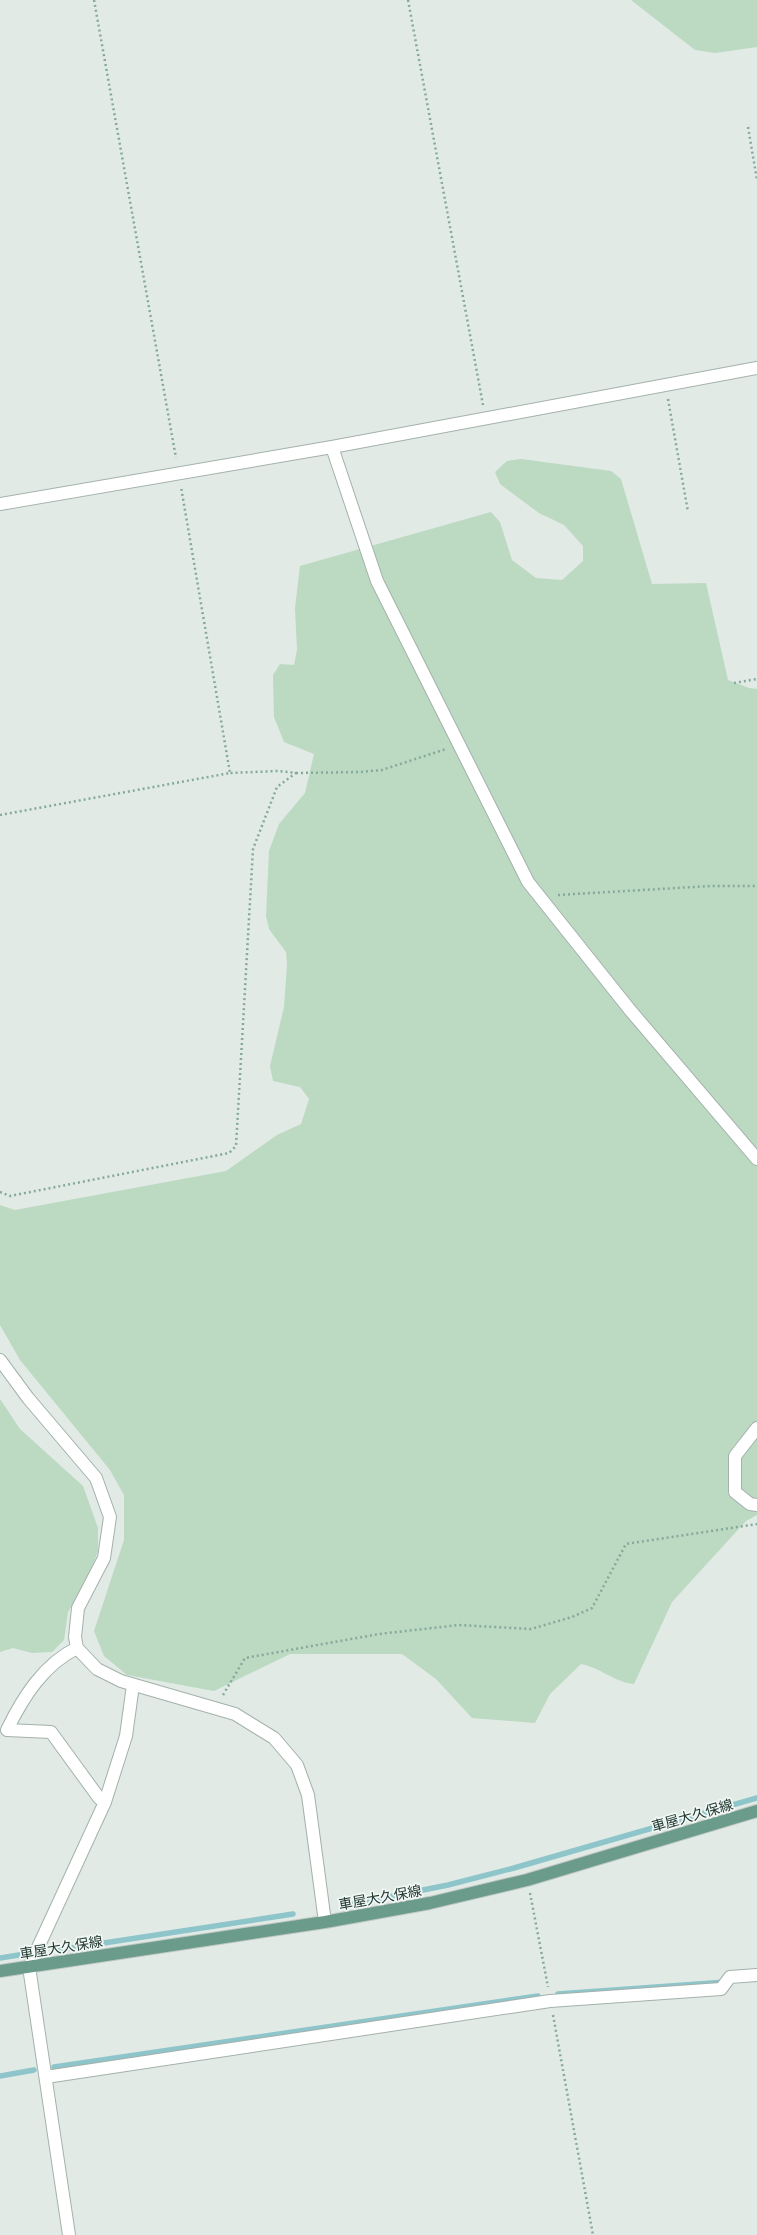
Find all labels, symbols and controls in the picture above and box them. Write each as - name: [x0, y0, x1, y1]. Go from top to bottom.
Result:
- street label: 車屋大久保線: [649, 1794, 735, 1836]
- street label: 車屋大久保線: [337, 1880, 423, 1914]
- street label: 車屋大久保線: [18, 1931, 104, 1963]

